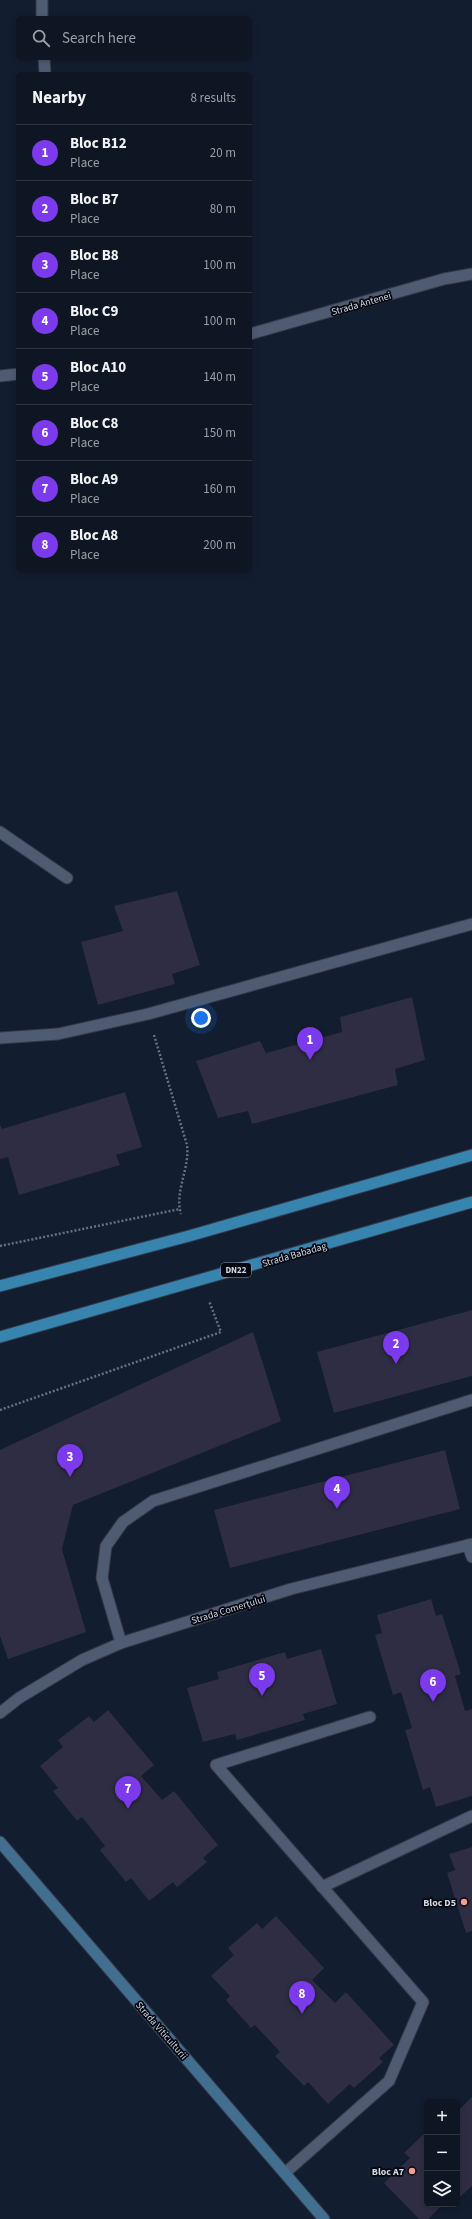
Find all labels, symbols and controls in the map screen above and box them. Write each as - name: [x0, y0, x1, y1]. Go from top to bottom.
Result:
- search box: [16, 16, 252, 60]
- icon: search: [30, 27, 52, 49]
- text: Search here: [62, 28, 136, 49]
- text: Nearby: [32, 86, 86, 110]
- text: 8 results: [191, 89, 236, 107]
- text: Bloc B12: [70, 133, 127, 154]
- text: 1: [42, 144, 48, 162]
- text: 20 m: [210, 144, 236, 162]
- text: Place: [70, 154, 99, 172]
- text: Bloc B7: [70, 189, 119, 210]
- text: 2: [42, 200, 48, 218]
- text: 80 m: [210, 200, 236, 218]
- text: Place: [70, 210, 99, 228]
- text: Bloc B8: [70, 245, 119, 266]
- text: 3: [42, 256, 48, 274]
- text: 100 m: [203, 256, 236, 274]
- text: Place: [70, 266, 99, 284]
- street label: Strada Antenei: [330, 289, 393, 319]
- text: Bloc C9: [70, 301, 118, 322]
- text: 4: [42, 312, 48, 330]
- text: 100 m: [203, 312, 236, 330]
- text: Place: [70, 322, 99, 340]
- text: Bloc A10: [70, 357, 126, 378]
- text: 5: [42, 368, 48, 386]
- text: 140 m: [203, 368, 236, 386]
- text: Place: [70, 378, 99, 396]
- text: Bloc C8: [70, 413, 118, 434]
- text: 6: [42, 424, 48, 442]
- text: 150 m: [203, 424, 236, 442]
- text: Place: [70, 434, 99, 452]
- text: Bloc A9: [70, 469, 118, 490]
- text: 7: [42, 480, 48, 498]
- text: 160 m: [203, 480, 236, 498]
- text: Place: [70, 490, 99, 508]
- text: Bloc A8: [70, 525, 118, 546]
- text: 8: [42, 536, 48, 554]
- text: 200 m: [203, 536, 236, 554]
- text: Place: [70, 546, 99, 564]
- your location: [191, 1008, 211, 1028]
- pin: 1: [297, 1027, 323, 1060]
- street label: Strada Babadag: [260, 1239, 328, 1271]
- road number: DN22: [221, 1263, 251, 1277]
- pin: 2: [383, 1331, 409, 1364]
- pin: 3: [57, 1444, 83, 1477]
- pin: 4: [324, 1476, 350, 1509]
- street label: Strada Comerțului: [190, 1592, 267, 1628]
- pin: 5: [249, 1663, 275, 1696]
- pin: 6: [420, 1669, 446, 1702]
- pin: 7: [115, 1776, 141, 1809]
- place label: Bloc D5: [423, 1896, 456, 1910]
- marker: Bloc D5: [459, 1897, 469, 1907]
- pin: 8: [289, 1981, 315, 2014]
- street label: Strada Viticulturii: [132, 1999, 190, 2063]
- map controls: [424, 2099, 460, 2207]
- button: +: [424, 2099, 460, 2135]
- button: −: [424, 2135, 460, 2171]
- place label: Bloc A7: [372, 2165, 404, 2179]
- marker: Bloc A7: [407, 2166, 417, 2176]
- button: layers: [424, 2171, 460, 2207]

